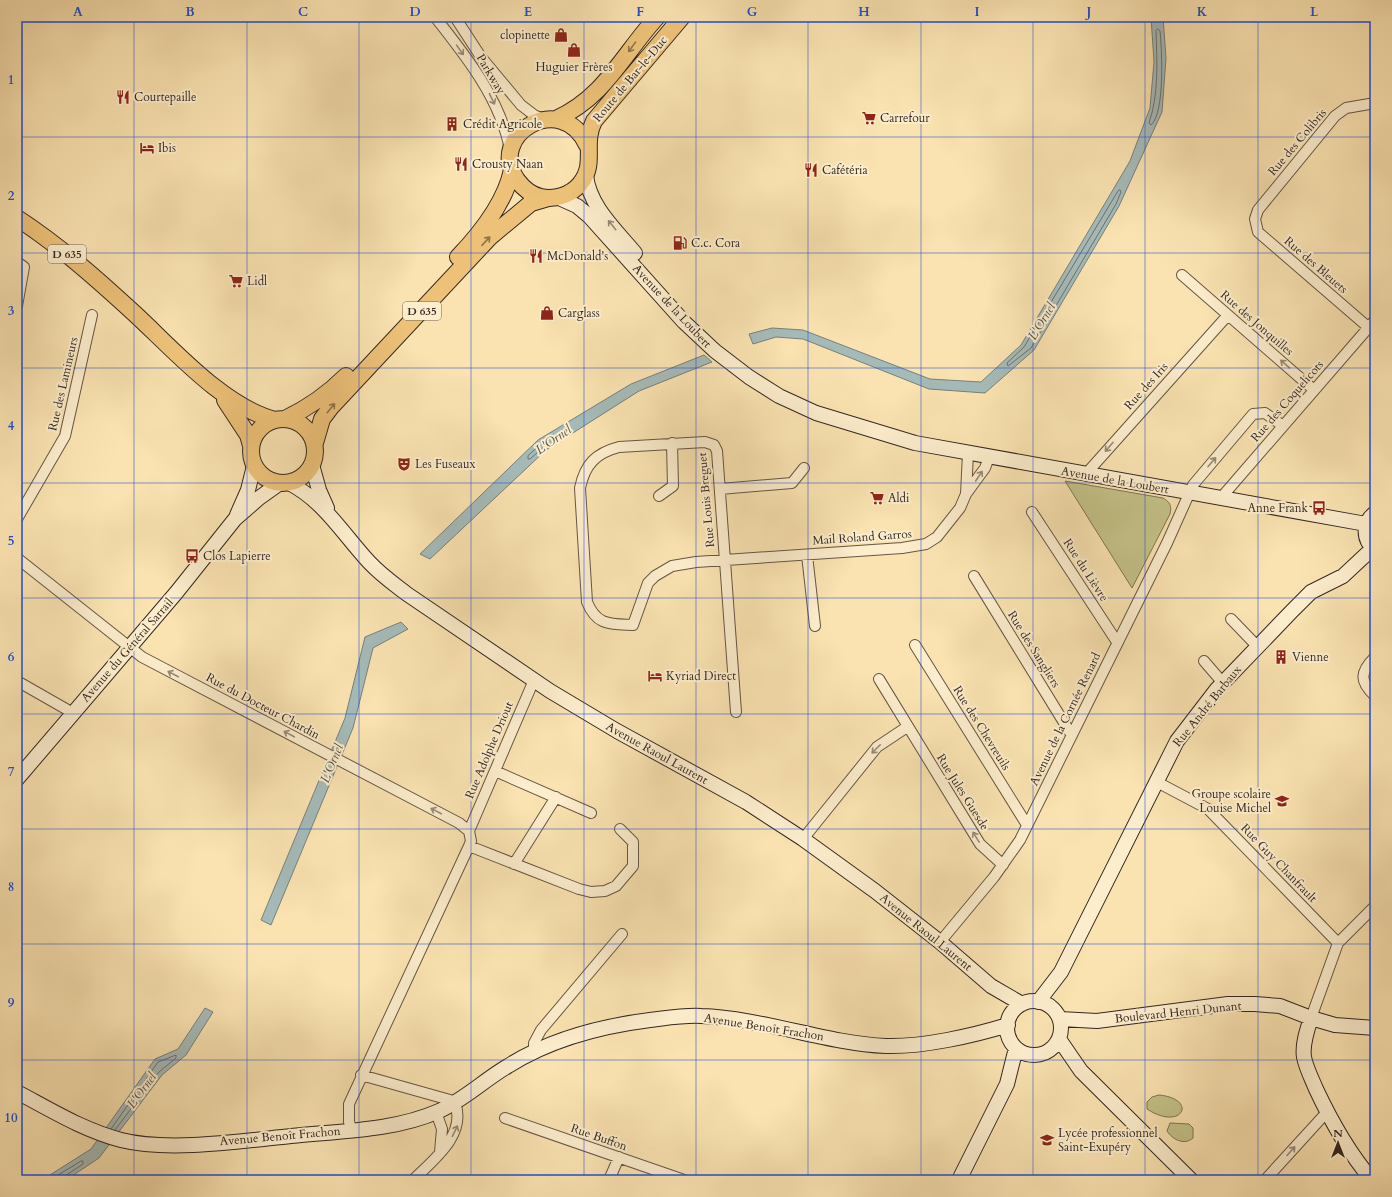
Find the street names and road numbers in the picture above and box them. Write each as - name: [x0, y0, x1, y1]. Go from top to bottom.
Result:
- street label: Route de Bar-le-Duc: [589, 32, 671, 125]
- street label: Parkway: [473, 51, 510, 98]
- street label: Rue des Colibris: [1264, 105, 1330, 179]
- street label: Rue des Bleuets: [1281, 233, 1351, 297]
- road number: D 635: [48, 245, 86, 263]
- street label: Avenue de la Loubert: [629, 261, 715, 351]
- street label: Rue des Jonquilles: [1217, 287, 1297, 359]
- road number: D 635: [403, 302, 441, 320]
- street label: Rue des Lamineurs: [44, 335, 82, 433]
- street label: Rue des Coquelicots: [1247, 357, 1327, 445]
- street label: Rue des Iris: [1120, 359, 1172, 413]
- street label: Rue Louis Breguet: [694, 452, 718, 548]
- street label: Avenue de la Loubert: [1060, 463, 1170, 497]
- street label: Mail Roland Garros: [812, 526, 912, 548]
- street label: Rue du Lièvre: [1060, 536, 1112, 604]
- street label: Avenue du Général Sarrail: [77, 595, 177, 705]
- street label: Rue des Sangliers: [1004, 608, 1064, 690]
- street label: Avenue de la Cornée Renard: [1026, 649, 1104, 788]
- street label: Rue André Barbaux: [1169, 662, 1245, 750]
- street label: Rue du Docteur Chardin: [203, 669, 323, 743]
- street label: Rue des Chevreuils: [950, 683, 1014, 773]
- street label: Rue Adolphe Driout: [461, 699, 517, 801]
- street label: Avenue Raoul Laurent: [603, 718, 711, 788]
- street label: Rue Jules Guesde: [933, 751, 993, 833]
- street label: Rue Guy Chanfrault: [1237, 820, 1321, 906]
- street label: Avenue Raoul Laurent: [876, 890, 976, 974]
- street label: Boulevard Henri Dunant: [1114, 997, 1242, 1027]
- street label: Avenue Benoît Frachon: [703, 1010, 825, 1044]
- street label: Rue Buffon: [569, 1120, 630, 1154]
- street label: Avenue Benoît Frachon: [219, 1123, 341, 1149]

